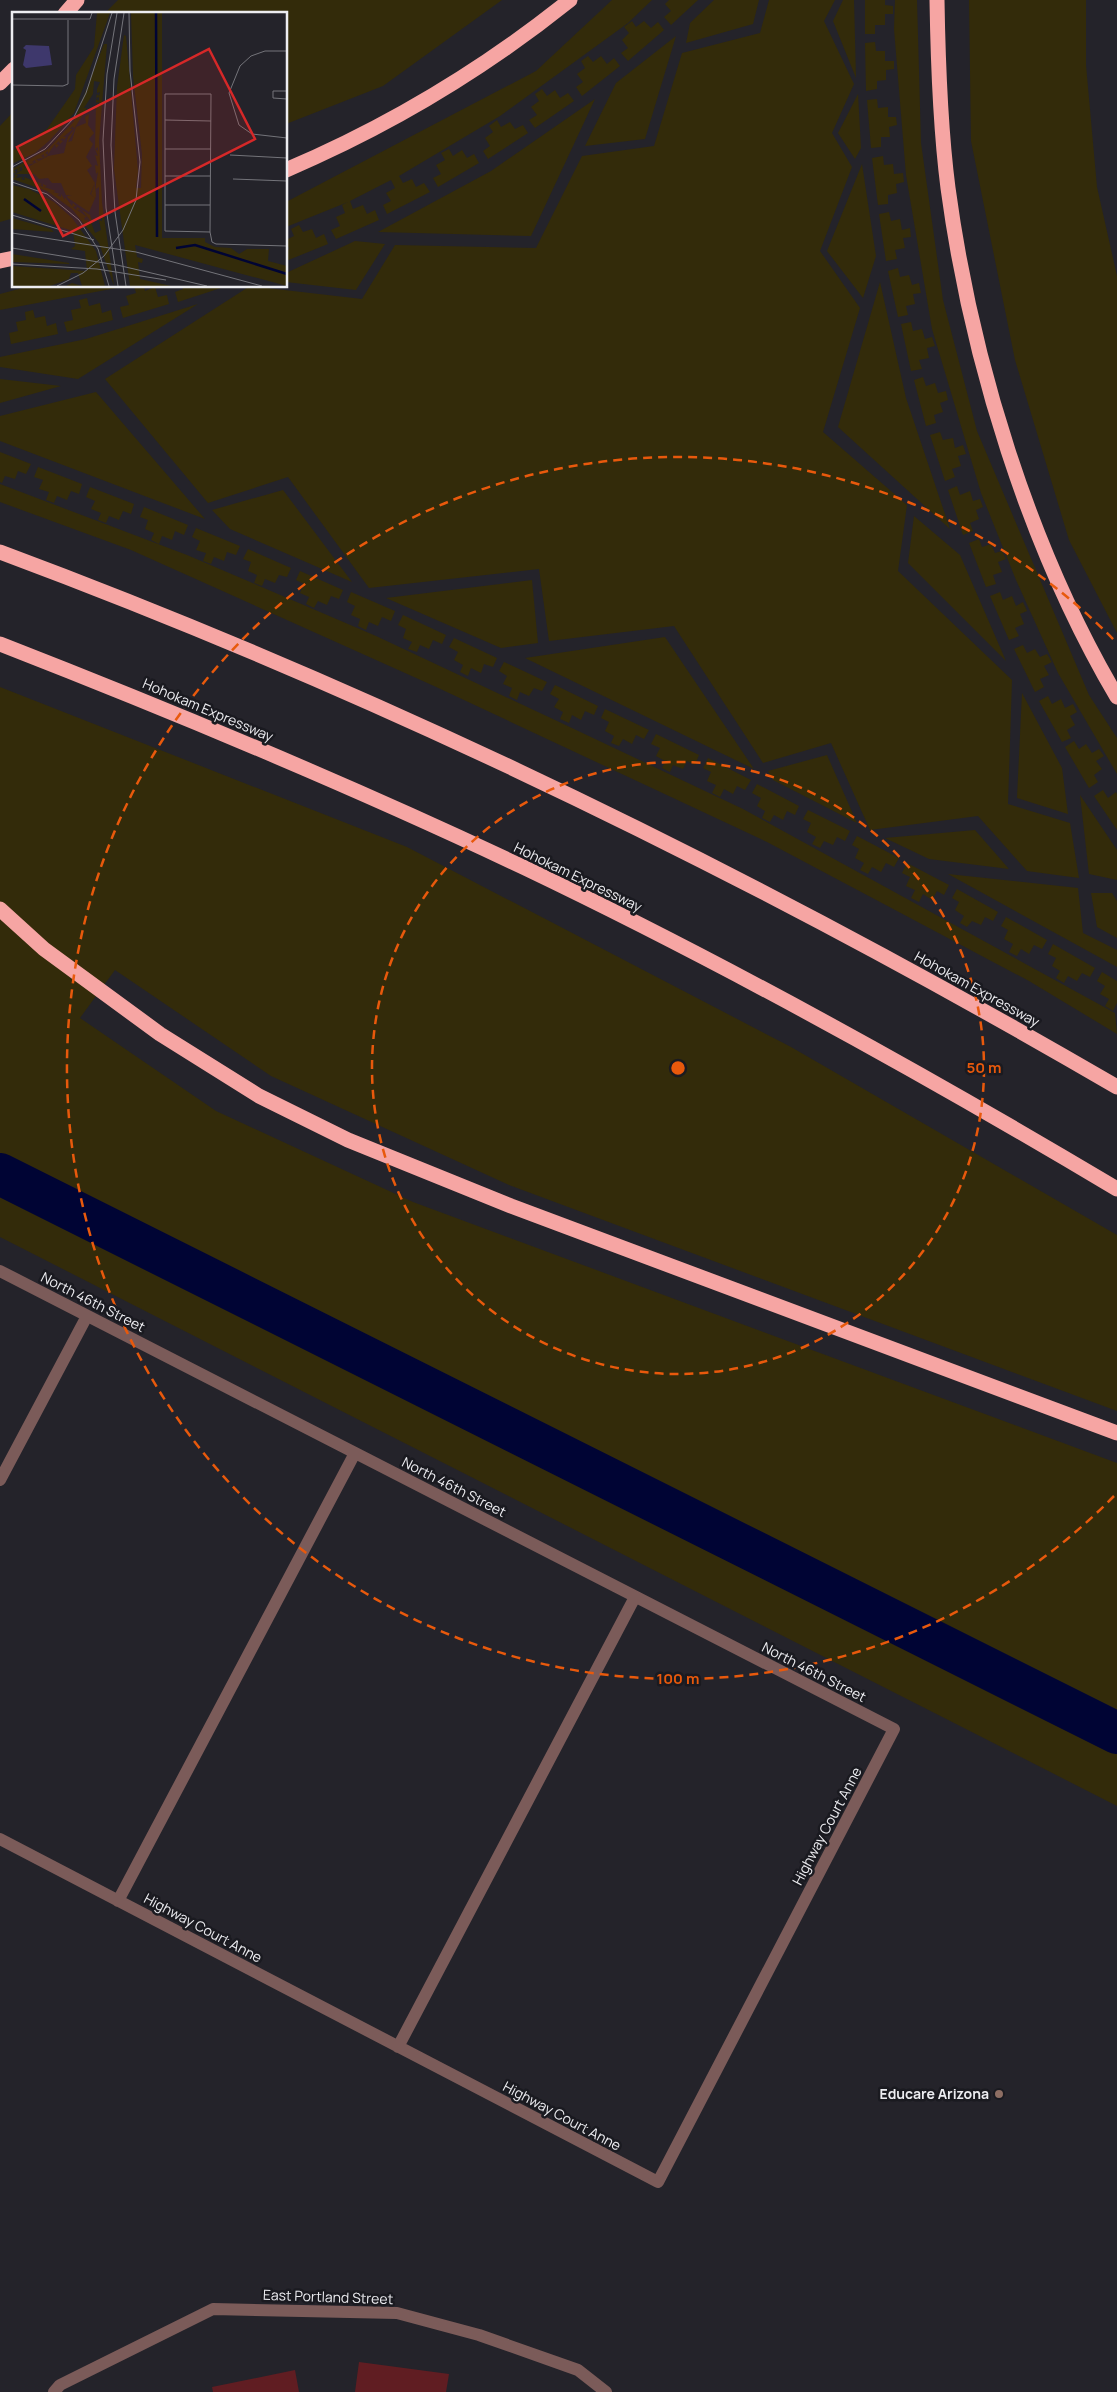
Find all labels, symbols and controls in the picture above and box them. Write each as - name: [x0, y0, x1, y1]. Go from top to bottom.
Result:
- inset map: [12, 12, 288, 288]
- street label: Hohokam Expressway: [140, 673, 277, 746]
- street label: Hohokam Expressway: [511, 837, 646, 916]
- street label: Hohokam Expressway: [911, 946, 1044, 1031]
- text: 50 m: [966, 1057, 1002, 1078]
- centre of rings: [669, 1059, 687, 1077]
- street label: North 46th Street: [38, 1267, 149, 1336]
- street label: North 46th Street: [399, 1452, 510, 1521]
- street label: North 46th Street: [759, 1637, 870, 1706]
- text: 100 m: [657, 1668, 699, 1689]
- street label: Highway Court Anne: [787, 1763, 866, 1888]
- street label: Highway Court Anne: [141, 1888, 266, 1967]
- street label: Highway Court Anne: [500, 2076, 625, 2155]
- place label: Educare Arizona: [879, 2084, 989, 2103]
- marker: Educare Arizona: [993, 2088, 1005, 2100]
- street label: East Portland Street: [263, 2285, 394, 2308]

